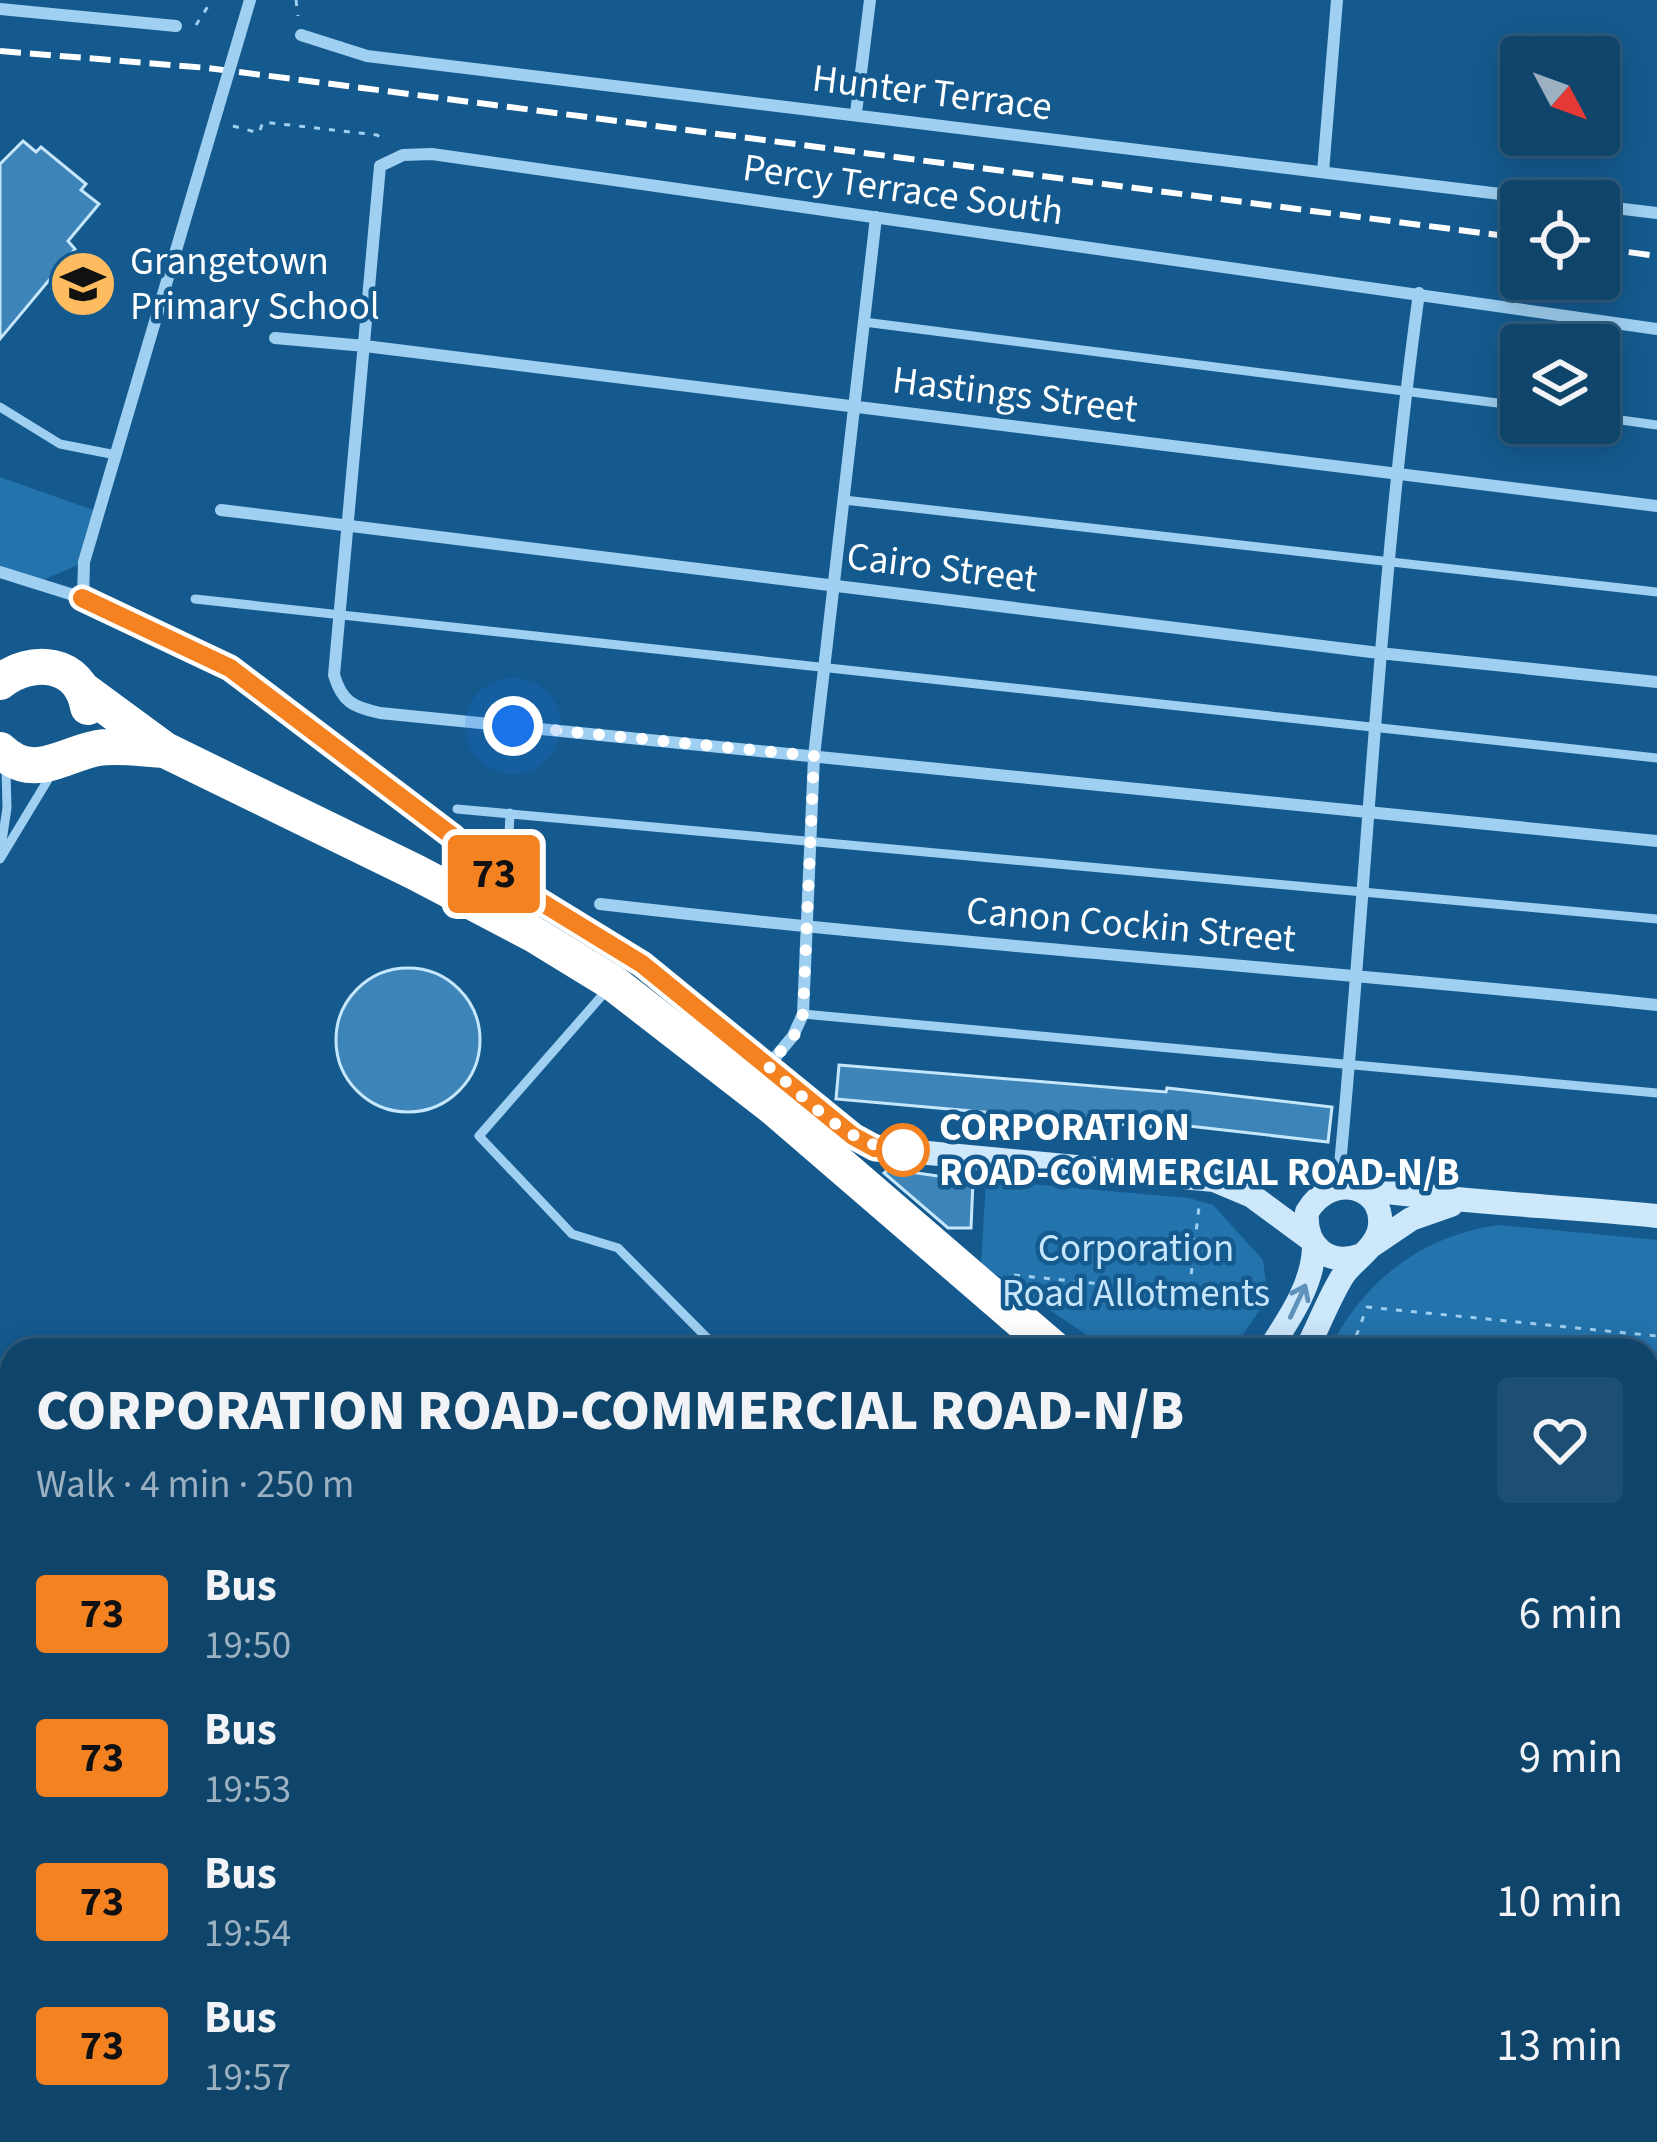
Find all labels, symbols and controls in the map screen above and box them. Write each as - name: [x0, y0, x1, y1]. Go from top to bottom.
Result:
- north arrow: [1500, 36, 1620, 156]
- map controls: [1500, 36, 1620, 444]
- street label: Hunter Terrace: [809, 51, 1055, 135]
- street label: Percy Terrace South: [739, 140, 1067, 240]
- button: locate: [1500, 180, 1620, 300]
- place label: Grangetown Primary School: [130, 234, 380, 335]
- school or university icon: Grangetown Primary School: [48, 249, 118, 319]
- button: layers: [1500, 324, 1620, 444]
- street label: Hastings Street: [889, 352, 1141, 438]
- street label: Cairo Street: [844, 529, 1040, 607]
- your location: [483, 696, 543, 756]
- line badge: 73: [440, 835, 548, 913]
- text: 73: [472, 844, 516, 904]
- street label: Canon Cockin Street: [964, 883, 1298, 967]
- place label: CORPORATION ROAD-COMMERCIAL ROAD-N/B: [939, 1100, 1460, 1201]
- marker: CORPORATION ROAD-COMMERCIAL ROAD-N/B: [878, 1125, 928, 1175]
- park label: Corporation Road Allotments: [1002, 1221, 1270, 1322]
- one-way arrow: [1288, 1284, 1310, 1320]
- text: CORPORATION ROAD-COMMERCIAL ROAD-N/B: [36, 1371, 1184, 1452]
- button: heart: [1497, 1377, 1623, 1503]
- text: Walk · 4 min · 250 m: [36, 1457, 354, 1513]
- text: Bus: [204, 1554, 277, 1618]
- text: 6 min: [1519, 1582, 1623, 1646]
- text: 73: [80, 1584, 124, 1644]
- text: 19:50: [204, 1618, 291, 1674]
- text: Bus: [204, 1698, 277, 1762]
- text: 9 min: [1519, 1726, 1623, 1790]
- text: 73: [80, 1728, 124, 1788]
- text: 19:53: [204, 1762, 291, 1818]
- text: Bus: [204, 1842, 277, 1906]
- text: 10 min: [1496, 1870, 1623, 1934]
- text: 73: [80, 1872, 124, 1932]
- text: 19:54: [204, 1906, 291, 1962]
- text: Bus: [204, 1986, 277, 2050]
- text: 13 min: [1496, 2014, 1623, 2078]
- text: 73: [80, 2016, 124, 2076]
- text: 19:57: [204, 2050, 291, 2106]

